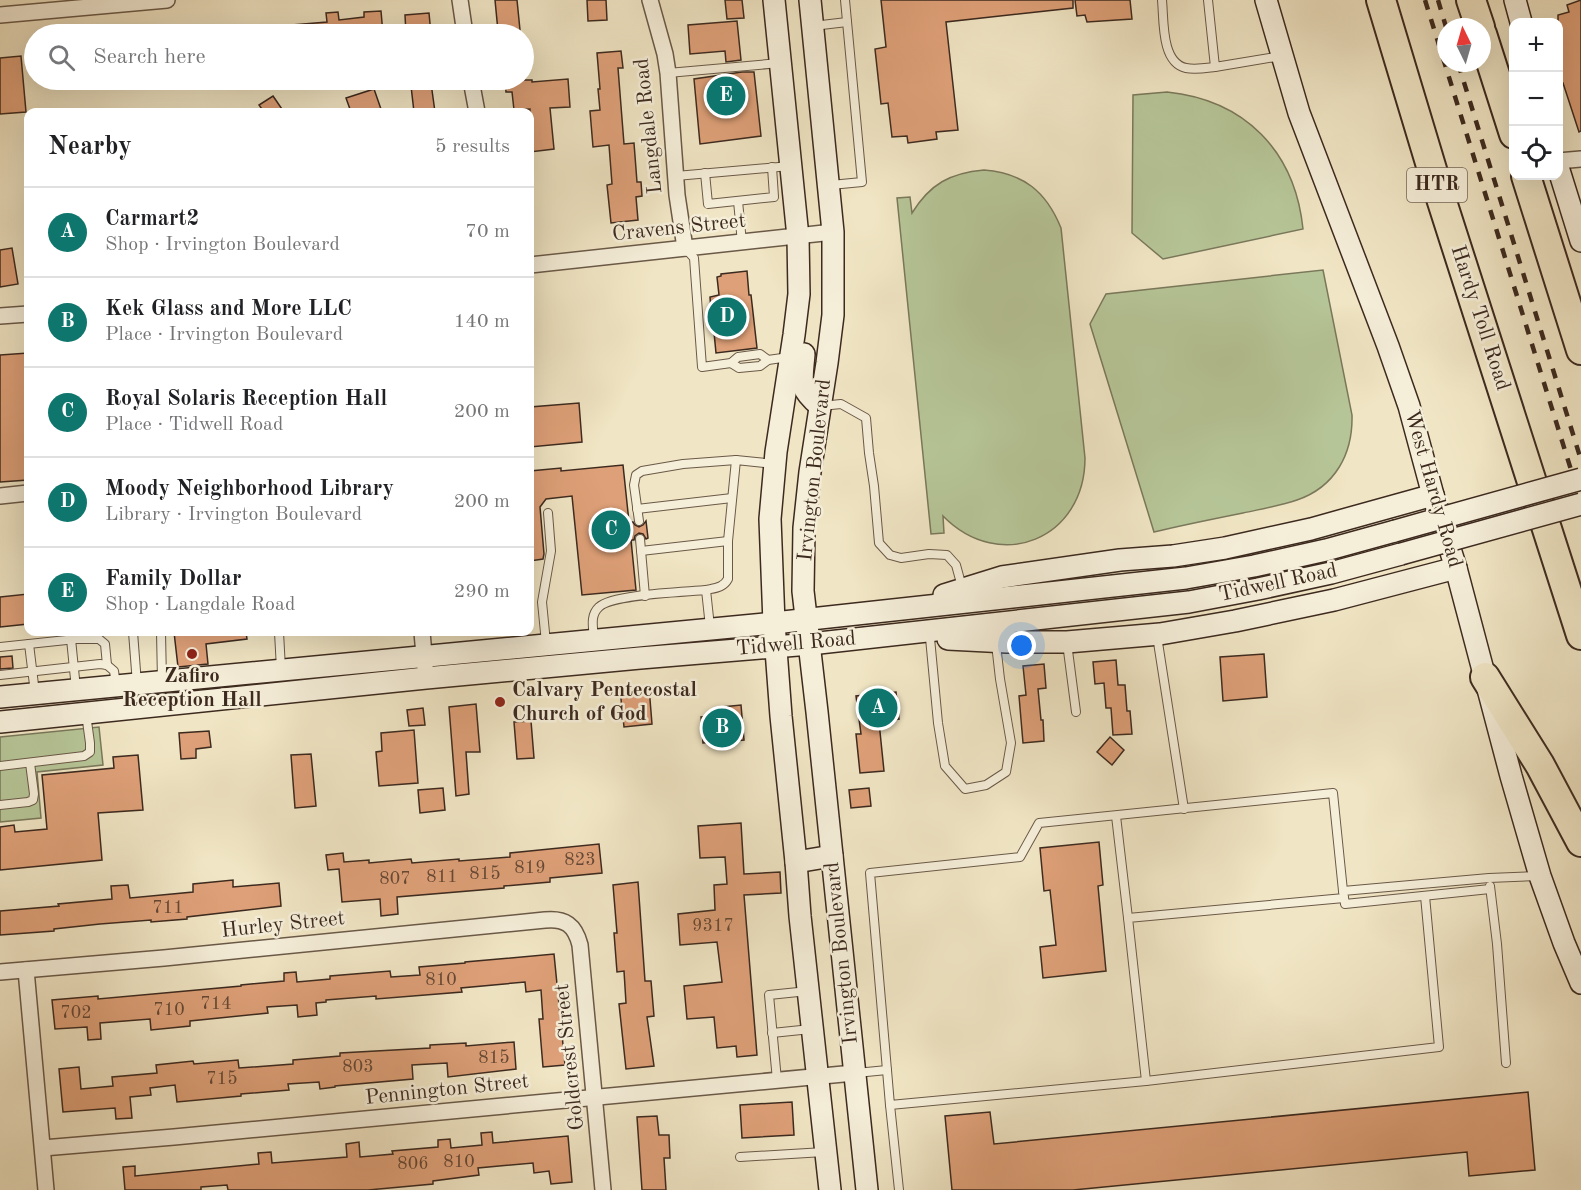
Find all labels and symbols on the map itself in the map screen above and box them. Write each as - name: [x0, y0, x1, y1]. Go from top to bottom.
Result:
- north arrow: [1437, 18, 1491, 72]
- street label: Langdale Road: [631, 57, 667, 195]
- pin: E: [706, 74, 746, 118]
- road number: HTR: [1407, 168, 1467, 202]
- street label: Cravens Street: [611, 211, 747, 245]
- street label: Hardy Toll Road: [1447, 243, 1513, 393]
- pin: D: [708, 294, 746, 340]
- street label: Irvington Boulevard: [795, 378, 835, 562]
- street label: West Hardy Road: [1400, 408, 1466, 570]
- pin: C: [592, 508, 630, 552]
- street label: Tidwell Road: [1217, 560, 1339, 606]
- street label: Tidwell Road: [735, 628, 857, 660]
- your location: [1007, 631, 1036, 660]
- marker: Zafiro Reception Hall: [185, 647, 199, 661]
- place label: Zafiro Reception Hall: [122, 666, 262, 711]
- place label: Calvary Pentecostal Church of God: [512, 680, 697, 725]
- pin: A: [858, 686, 898, 730]
- marker: Calvary Pentecostal Church of God: [493, 695, 507, 709]
- pin: B: [702, 706, 742, 750]
- house number: 823: [564, 851, 596, 869]
- house number: 819: [514, 859, 546, 877]
- street label: Irvington Boulevard: [822, 861, 862, 1045]
- house number: 815: [469, 865, 501, 883]
- house number: 811: [426, 868, 458, 886]
- house number: 807: [379, 870, 411, 888]
- house number: 711: [152, 899, 184, 917]
- street label: Hurley Street: [220, 908, 346, 942]
- house number: 9317: [692, 917, 734, 935]
- house number: 810: [425, 971, 457, 989]
- street label: Goldcrest Street: [552, 983, 588, 1131]
- house number: 714: [200, 995, 232, 1013]
- house number: 710: [153, 1001, 185, 1019]
- house number: 702: [60, 1004, 92, 1022]
- house number: 815: [478, 1049, 510, 1067]
- house number: 803: [342, 1058, 374, 1076]
- house number: 715: [206, 1070, 238, 1088]
- street label: Pennington Street: [364, 1071, 530, 1109]
- house number: 810: [443, 1153, 475, 1171]
- house number: 806: [397, 1155, 429, 1173]

